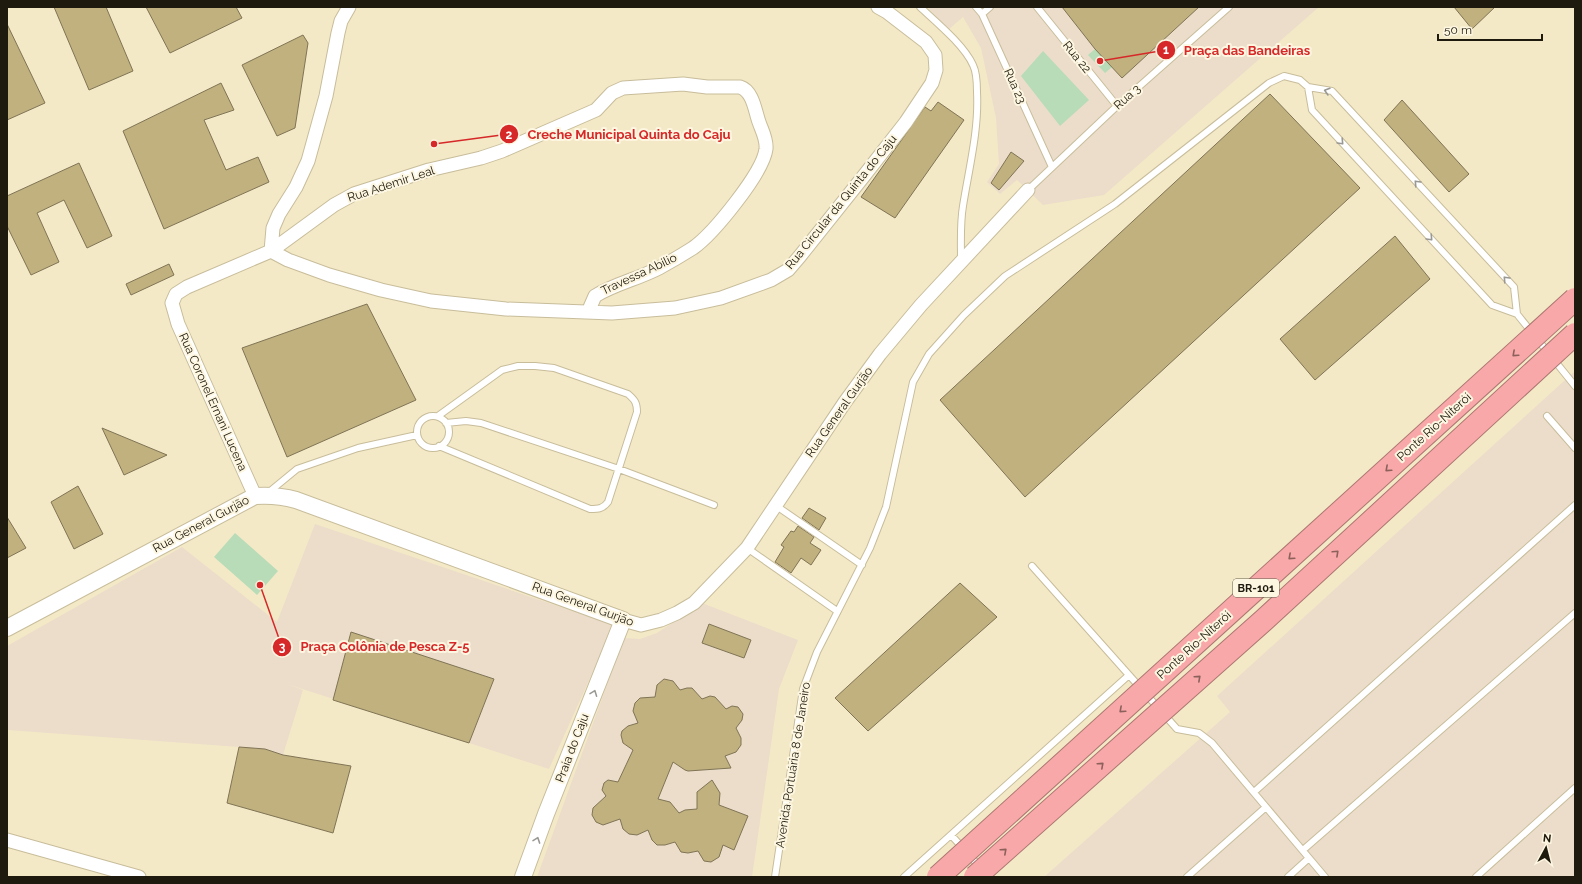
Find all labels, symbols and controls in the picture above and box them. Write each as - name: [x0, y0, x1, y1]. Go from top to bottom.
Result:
- scale bar: [1438, 16, 1542, 42]
- text: 50 m: [1444, 23, 1472, 37]
- street label: Rua 22: [1060, 38, 1094, 76]
- callout: Praça das Bandeiras: [1156, 38, 1319, 63]
- text: 1: [1163, 43, 1169, 57]
- text: Praça das Bandeiras: [1184, 43, 1311, 58]
- street label: Rua 23: [1001, 66, 1029, 106]
- street label: Rua 3: [1111, 81, 1143, 113]
- one-way arrow: [1324, 88, 1331, 96]
- callout: Creche Municipal Quinta do Caju: [499, 122, 739, 147]
- text: Creche Municipal Quinta do Caju: [527, 127, 731, 142]
- text: 2: [506, 128, 513, 142]
- street label: Rua Circular da Quinta do Caju: [783, 132, 899, 272]
- one-way arrow: [1337, 137, 1344, 145]
- street label: Rua Ademir Leal: [346, 163, 437, 205]
- one-way arrow: [1415, 181, 1422, 188]
- one-way arrow: [1425, 233, 1432, 241]
- street label: Travessa Abilio: [599, 250, 679, 298]
- one-way arrow: [1504, 276, 1511, 283]
- street label: Rua Coronel Ernani Lucena: [176, 331, 250, 473]
- one-way arrow: [1512, 349, 1520, 357]
- street label: Rua General Gurjão: [803, 364, 875, 460]
- street label: Ponte Rio-Niterói: [1394, 390, 1474, 464]
- one-way arrow: [1385, 465, 1392, 472]
- street label: Rua General Gurjão: [150, 493, 252, 555]
- one-way arrow: [1331, 551, 1339, 558]
- one-way arrow: [1288, 552, 1296, 559]
- street label: Rua General Gurjão: [530, 579, 636, 629]
- road number: BR-101: [1233, 579, 1279, 597]
- street label: Ponte Rio-Niterói: [1154, 608, 1234, 682]
- callout: Praça Colônia de Pesca Z-5: [272, 634, 477, 659]
- text: Praça Colônia de Pesca Z-5: [300, 639, 470, 654]
- text: 3: [279, 640, 286, 654]
- one-way arrow: [1194, 676, 1201, 683]
- street label: Avenida Portuária 8 de Janeiro: [773, 681, 813, 849]
- one-way arrow: [589, 690, 597, 698]
- one-way arrow: [1120, 705, 1127, 712]
- street label: Praia do Caju: [552, 712, 592, 784]
- one-way arrow: [1096, 762, 1104, 769]
- north arrow: [1526, 828, 1566, 868]
- text: N: [1542, 832, 1552, 846]
- one-way arrow: [532, 837, 541, 844]
- one-way arrow: [999, 848, 1007, 856]

